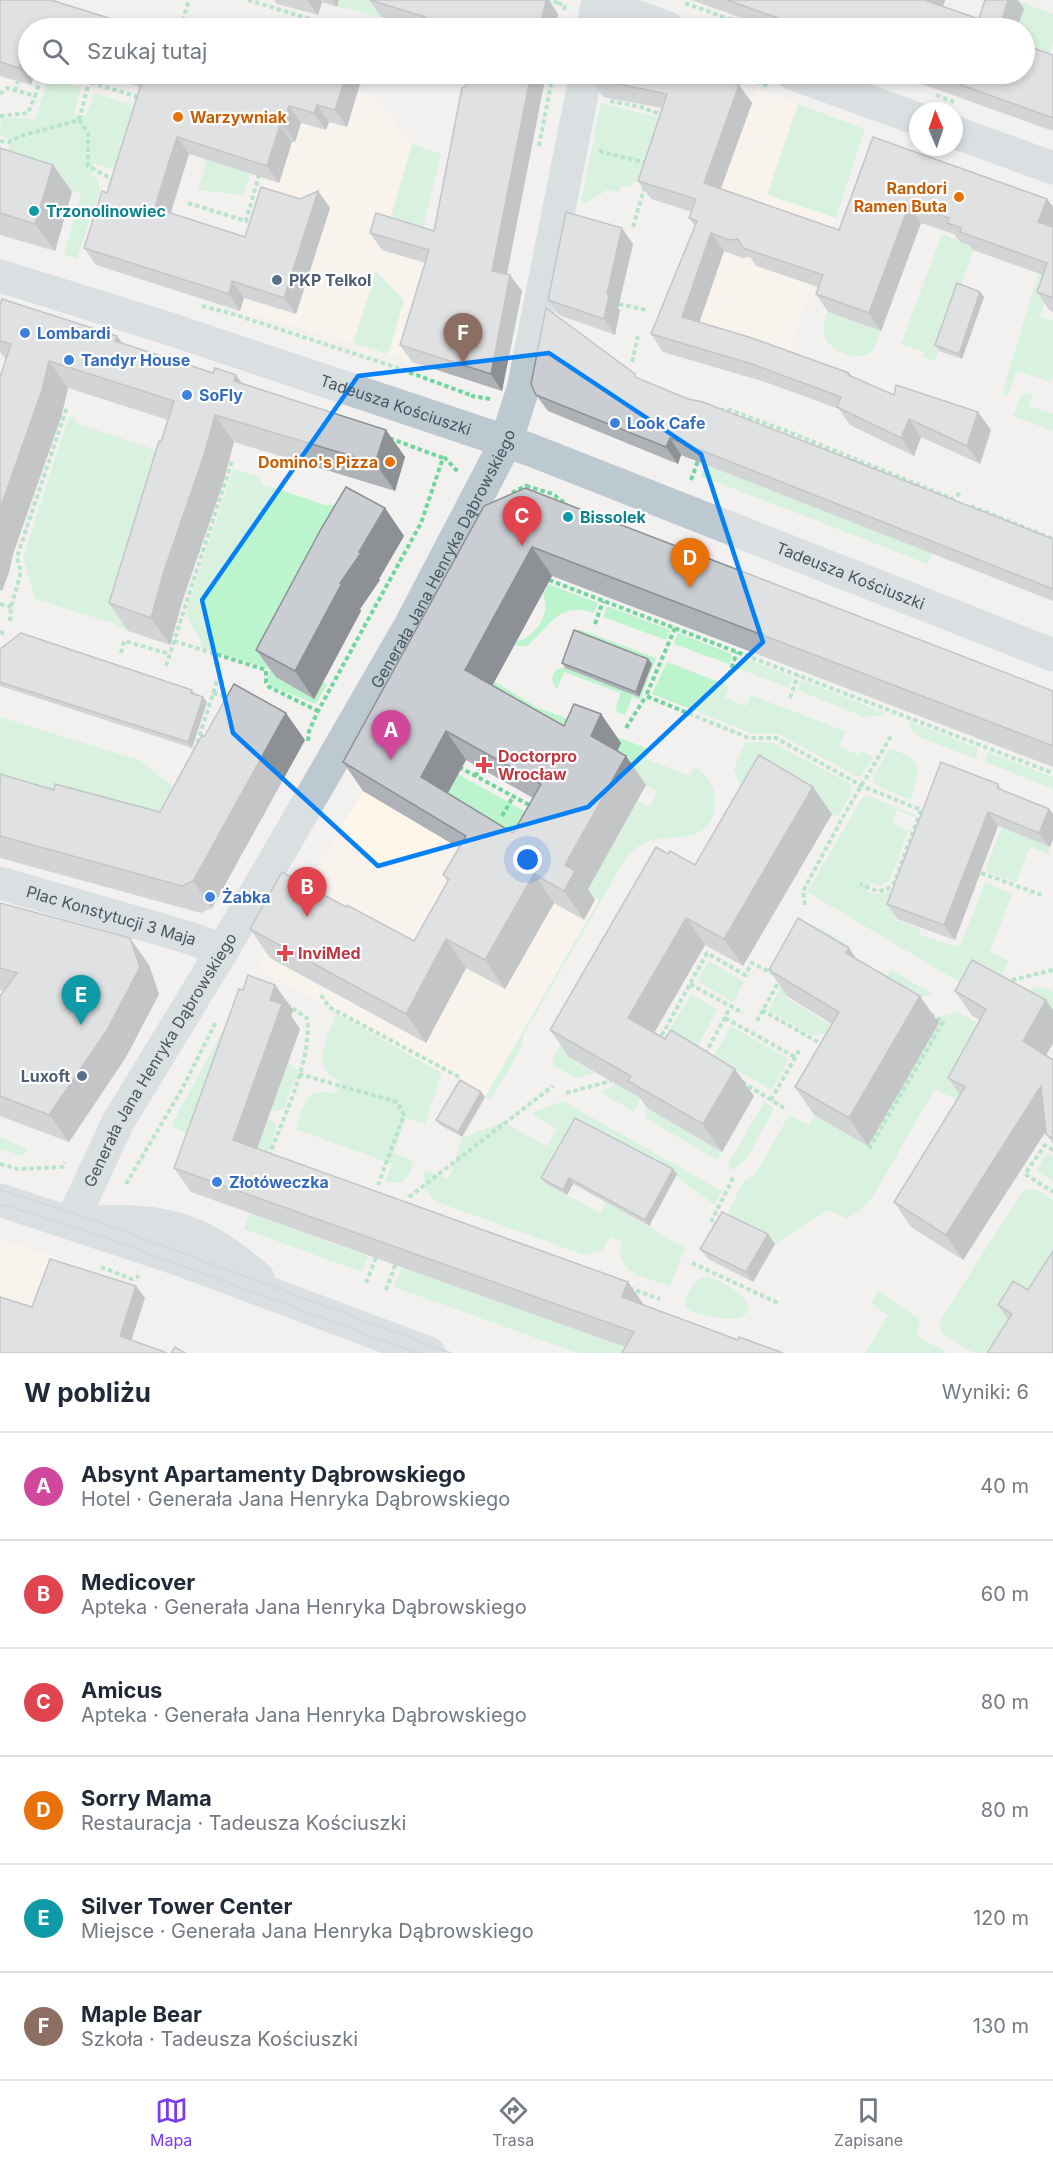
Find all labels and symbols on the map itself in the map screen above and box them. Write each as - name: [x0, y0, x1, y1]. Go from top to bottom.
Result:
- north arrow: [909, 102, 963, 156]
- place label: Warzywniak: [190, 107, 287, 127]
- marker: Warzywniak: [171, 110, 185, 124]
- place label: Randori Ramen Buta: [854, 178, 947, 216]
- marker: Randori Ramen Buta: [952, 190, 966, 204]
- place label: Trzonolinowiec: [46, 201, 166, 221]
- marker: Trzonolinowiec: [27, 204, 41, 218]
- place label: PKP Telkol: [289, 270, 371, 290]
- marker: PKP Telkol: [270, 273, 284, 287]
- pin: F: [444, 314, 482, 363]
- place label: Lombardi: [37, 323, 111, 343]
- marker: Lombardi: [18, 326, 32, 340]
- place label: Tandyr House: [81, 350, 190, 370]
- marker: Tandyr House: [62, 353, 76, 367]
- street label: Tadeusza Kościuszki: [317, 370, 474, 439]
- place label: SoFly: [199, 385, 243, 405]
- marker: SoFly: [180, 388, 194, 402]
- place label: Look Cafe: [627, 413, 705, 433]
- marker: Look Cafe: [608, 416, 622, 430]
- street label: Generała Jana Henryka Dąbrowskiego: [366, 427, 519, 692]
- place label: Domino's Pizza: [258, 452, 378, 472]
- marker: Domino's Pizza: [383, 455, 397, 469]
- pin: C: [502, 496, 542, 546]
- place label: Bissolek: [580, 507, 647, 527]
- marker: Bissolek: [561, 510, 575, 524]
- street label: Tadeusza Kościuszki: [773, 537, 928, 614]
- pin: D: [670, 538, 710, 588]
- pin: A: [372, 710, 410, 760]
- place label: Doctorpro Wrocław: [498, 746, 577, 784]
- marker: Doctorpro Wrocław: [475, 756, 493, 774]
- your location: [513, 845, 542, 874]
- pin: B: [288, 868, 326, 917]
- street label: Plac Konstytucji 3 Maja: [24, 881, 199, 950]
- place label: Żabka: [222, 887, 271, 907]
- marker: Żabka: [203, 890, 217, 904]
- street label: Generała Jana Henryka Dąbrowskiego: [79, 929, 241, 1190]
- place label: InviMed: [298, 943, 361, 963]
- marker: InviMed: [276, 944, 294, 962]
- pin: E: [62, 976, 100, 1025]
- place label: Luxoft: [21, 1066, 70, 1086]
- marker: Luxoft: [75, 1069, 89, 1083]
- place label: Złotóweczka: [229, 1172, 329, 1192]
- marker: Złotóweczka: [210, 1175, 224, 1189]

